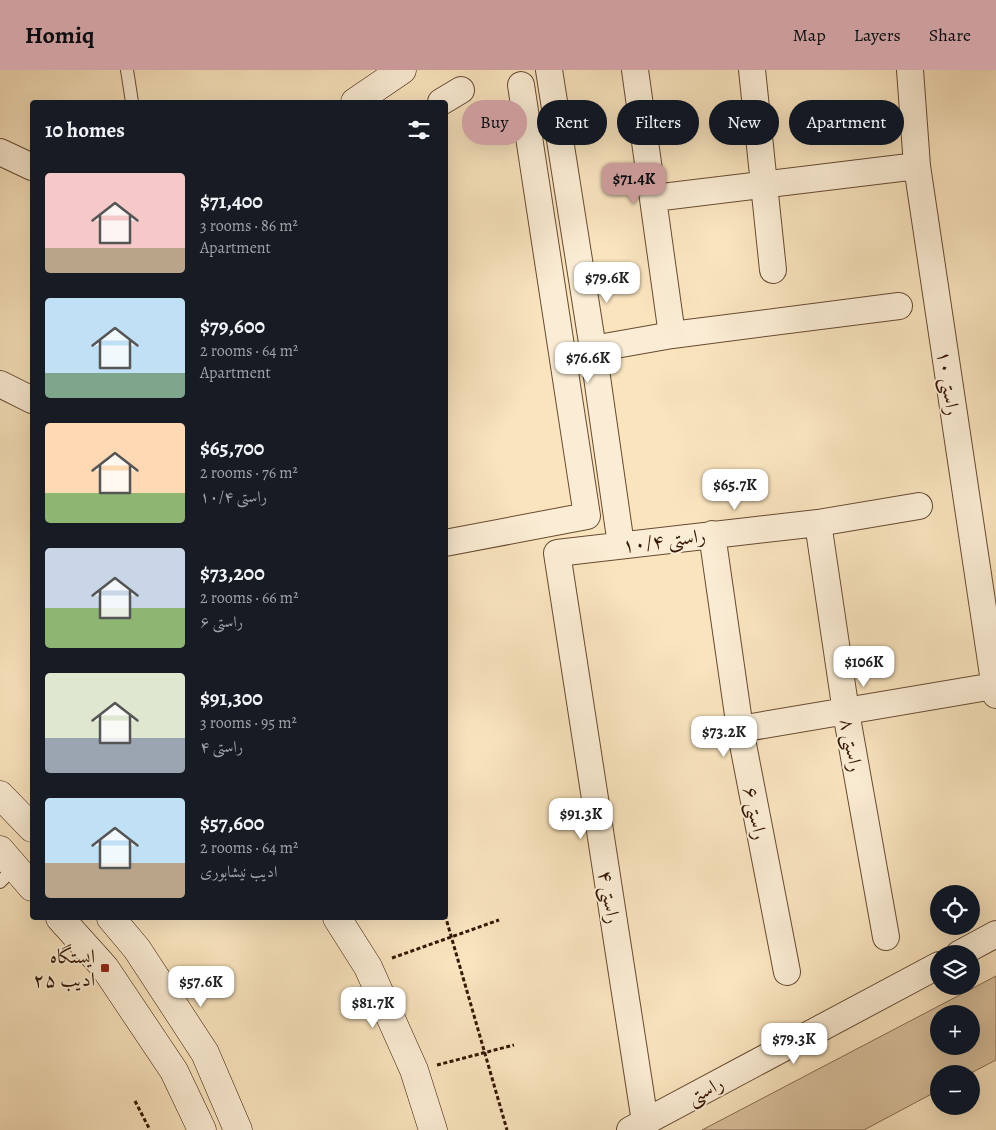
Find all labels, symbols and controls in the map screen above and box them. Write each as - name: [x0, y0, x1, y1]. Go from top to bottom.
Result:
- text: Homiq: [25, 19, 94, 51]
- text: Map: [793, 23, 826, 47]
- text: Layers: [854, 23, 901, 47]
- text: Share: [929, 23, 971, 47]
- chip: Buy: [462, 100, 527, 145]
- chip: Rent: [537, 100, 607, 145]
- chip: Filters: [617, 100, 699, 145]
- chip: New: [709, 100, 779, 145]
- chip: Apartment: [789, 100, 904, 145]
- text: 10 homes: [45, 116, 125, 144]
- icon: filters: [405, 116, 433, 144]
- pin: $71.4K: [593, 162, 675, 205]
- text: $71.4K: [613, 168, 655, 190]
- text: $71,400: [200, 187, 263, 215]
- icon: home: [85, 193, 145, 253]
- text: 3 rooms · 86 m²: [200, 215, 298, 237]
- text: Apartment: [200, 237, 271, 259]
- pin: $79.6K: [566, 262, 648, 304]
- text: $79.6K: [585, 267, 629, 289]
- text: $79,600: [200, 312, 265, 340]
- icon: home: [85, 318, 145, 378]
- text: 2 rooms · 64 m²: [200, 340, 298, 362]
- pin: $76.6K: [547, 342, 629, 384]
- text: $76.6K: [566, 347, 610, 369]
- street label: راستی ۱۰: [930, 349, 966, 418]
- text: Apartment: [200, 362, 271, 384]
- text: $65,700: [200, 434, 264, 462]
- icon: home: [85, 443, 145, 503]
- text: 2 rooms · 76 m²: [200, 462, 298, 484]
- pin: $65.7K: [694, 468, 776, 511]
- text: $65.7K: [713, 474, 757, 496]
- text: راستی ۱۰/۴: [200, 486, 267, 508]
- street label: راستی ۱۰/۴: [621, 522, 707, 560]
- text: $73,200: [200, 559, 265, 587]
- icon: home: [85, 568, 145, 628]
- text: 2 rooms · 66 m²: [200, 587, 298, 609]
- text: راستی ۶: [200, 611, 243, 633]
- pin: $106K: [829, 646, 899, 688]
- text: $106K: [844, 651, 884, 673]
- text: $91,300: [200, 684, 263, 712]
- icon: home: [85, 693, 145, 753]
- text: 3 rooms · 95 m²: [200, 712, 297, 734]
- pin: $73.2K: [683, 716, 765, 758]
- street label: راستی ۸: [833, 716, 869, 774]
- text: $73.2K: [702, 721, 746, 743]
- text: راستی ۴: [200, 736, 243, 758]
- street label: راستی ۶: [736, 784, 774, 842]
- pin: $91.3K: [540, 798, 622, 840]
- text: $91.3K: [560, 803, 602, 825]
- text: $57,600: [200, 809, 264, 837]
- icon: home: [85, 818, 145, 878]
- text: 2 rooms · 64 m²: [200, 837, 298, 859]
- text: ادیب نیشابوری: [200, 861, 278, 883]
- street label: راستی ۴: [591, 868, 627, 926]
- map controls: [930, 885, 980, 1115]
- button: locate: [930, 885, 980, 935]
- place label: ایستگاه ادیب ۲۵: [33, 943, 95, 993]
- button: layers: [930, 945, 980, 995]
- marker: ایستگاه ادیب ۲۵: [99, 962, 111, 974]
- pin: $57.6K: [160, 966, 242, 1008]
- text: $57.6K: [179, 971, 223, 993]
- pin: $81.7K: [332, 986, 414, 1029]
- text: $81.7K: [352, 992, 394, 1014]
- button: +: [930, 1005, 980, 1055]
- pin: $79.3K: [753, 1022, 835, 1065]
- text: $79.3K: [772, 1028, 816, 1050]
- button: −: [930, 1065, 980, 1115]
- street label: راستی: [682, 1070, 729, 1112]

